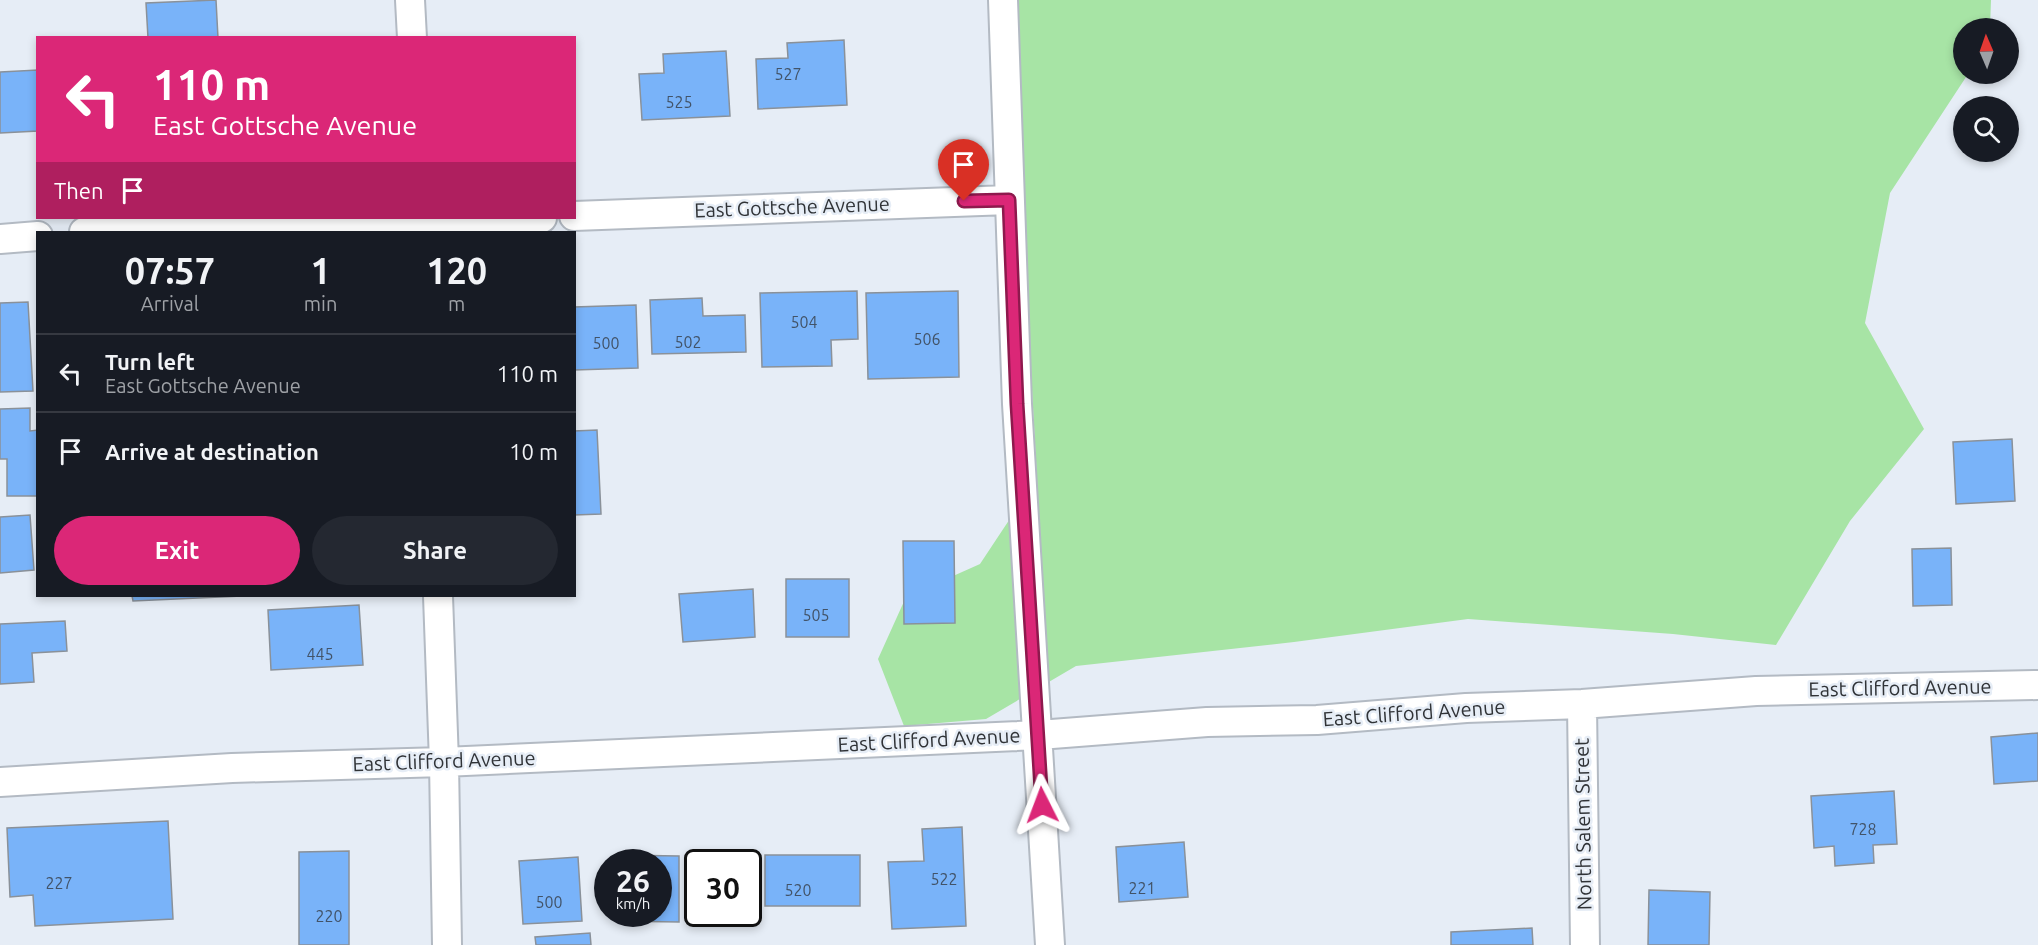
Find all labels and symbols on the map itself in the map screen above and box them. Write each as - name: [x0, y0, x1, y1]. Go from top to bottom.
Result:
- north arrow: [1953, 18, 2019, 84]
- house number: 527: [774, 65, 802, 83]
- house number: 525: [665, 93, 693, 111]
- pin: [938, 139, 989, 201]
- street label: East Gottsche Avenue: [694, 192, 890, 221]
- house number: 504: [790, 313, 818, 331]
- house number: 506: [913, 330, 941, 348]
- house number: 502: [674, 333, 702, 351]
- house number: 500: [592, 334, 620, 352]
- house number: 505: [802, 606, 830, 624]
- house number: 445: [306, 645, 334, 663]
- street label: East Clifford Avenue: [1808, 674, 1992, 701]
- street label: East Clifford Avenue: [1322, 695, 1506, 730]
- street label: East Clifford Avenue: [837, 723, 1021, 756]
- street label: North Salem Street: [1569, 738, 1596, 910]
- street label: East Clifford Avenue: [352, 746, 536, 775]
- position arrow: [1010, 773, 1074, 837]
- house number: 728: [1849, 820, 1877, 838]
- speed limit sign: 30: [684, 849, 762, 927]
- house number: 522: [930, 870, 958, 888]
- house number: 227: [45, 874, 73, 892]
- house number: 221: [1128, 879, 1156, 897]
- house number: 520: [784, 881, 812, 899]
- house number: 500: [535, 893, 563, 911]
- house number: 220: [315, 907, 343, 925]

